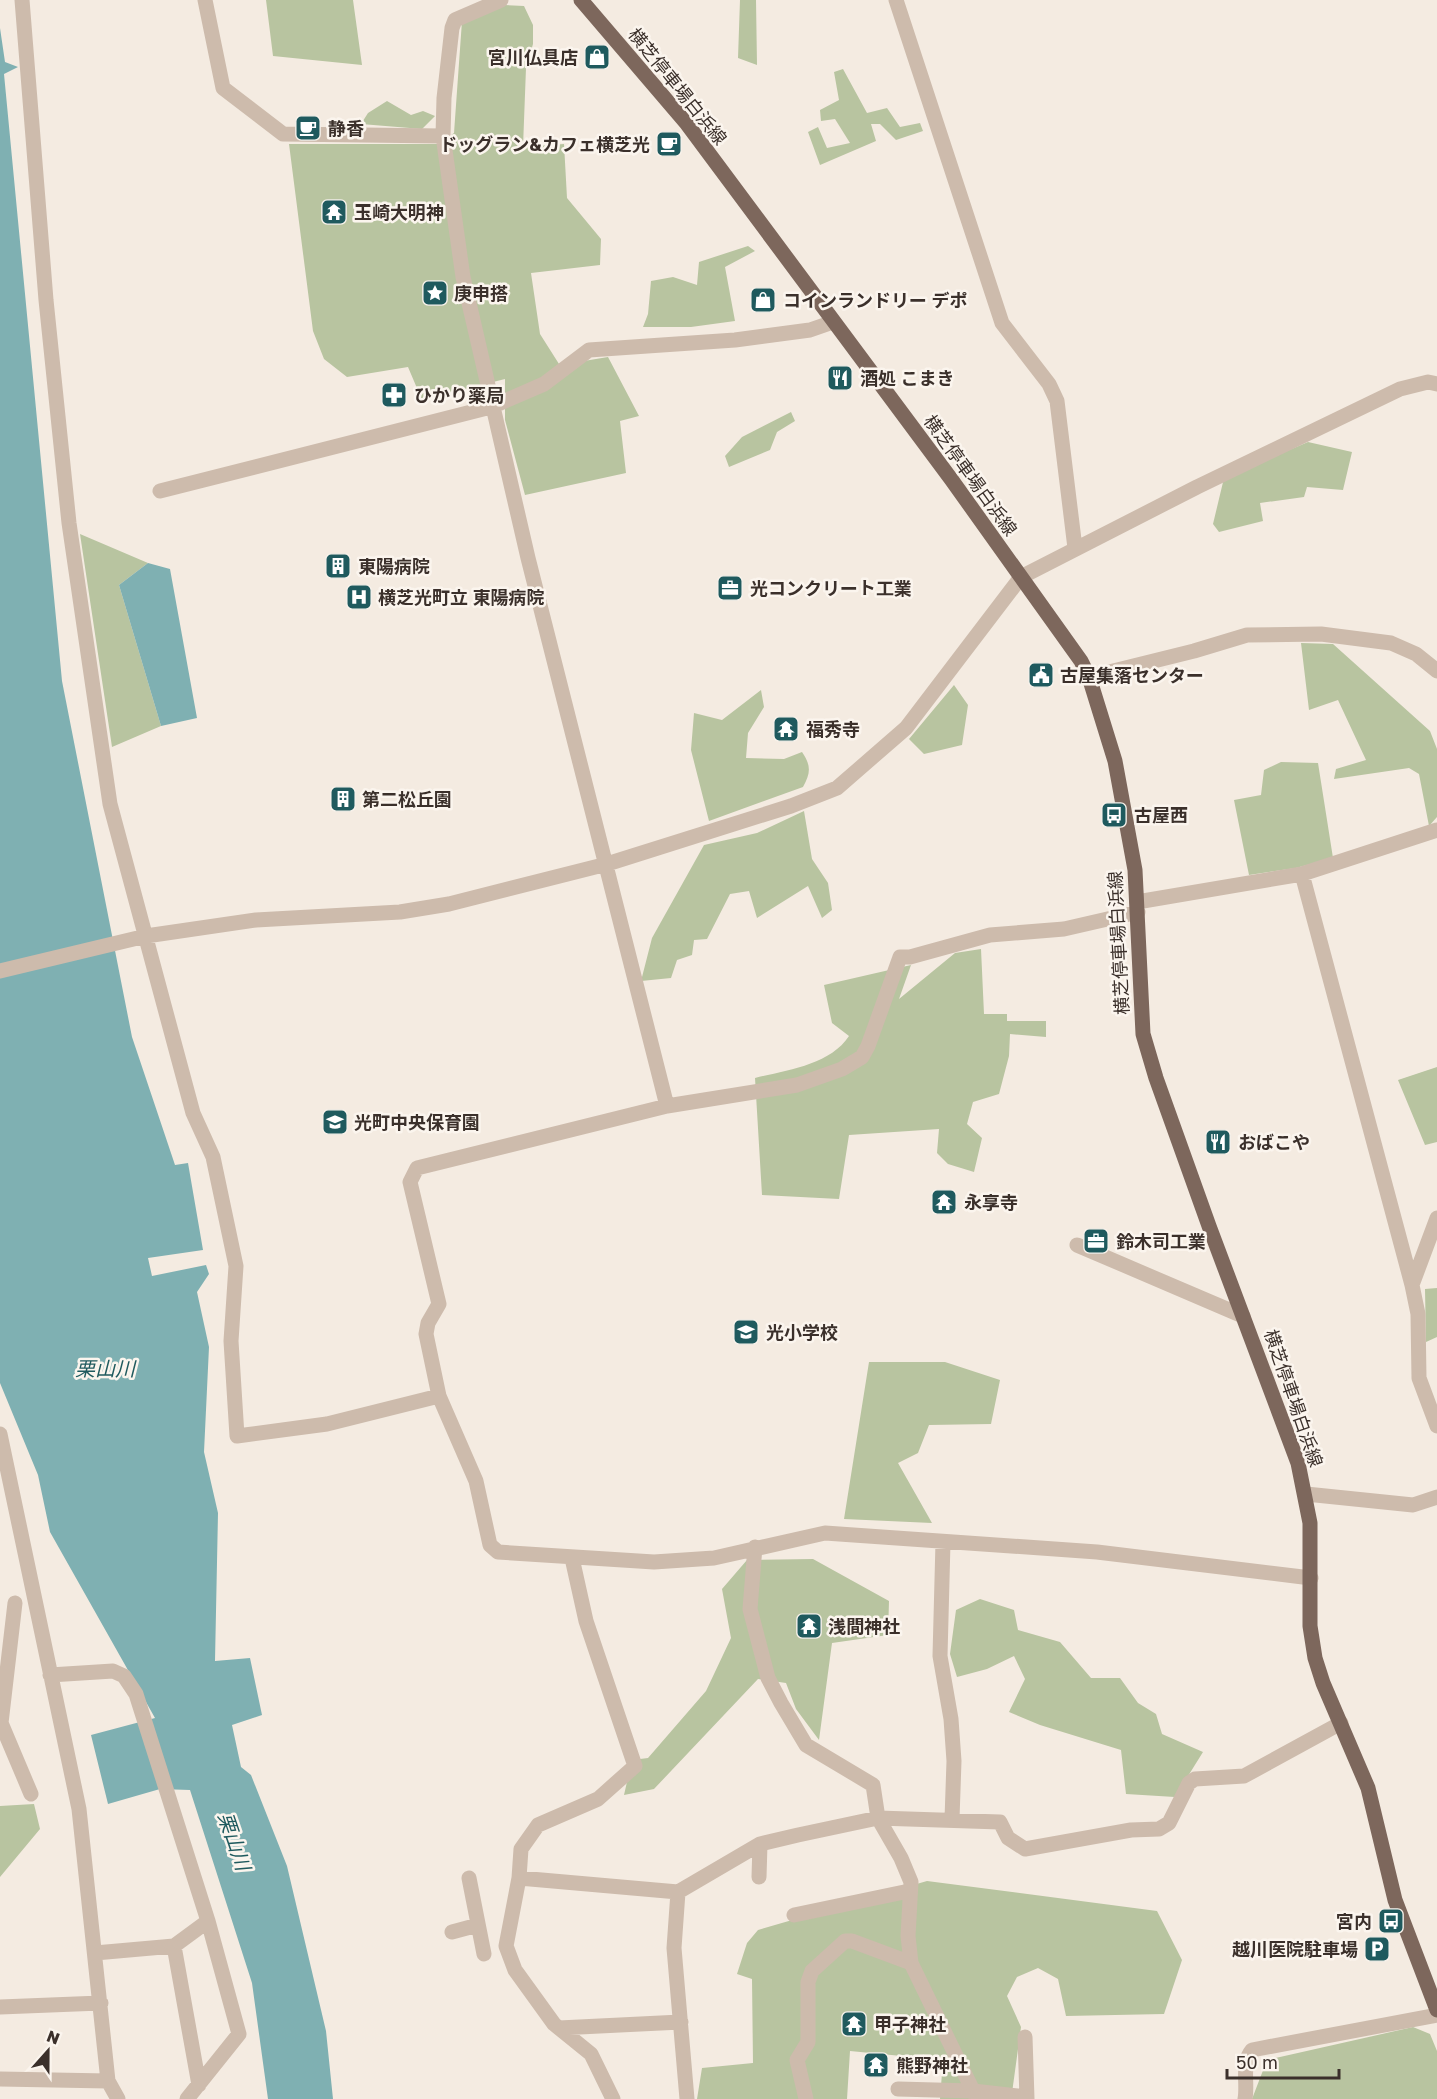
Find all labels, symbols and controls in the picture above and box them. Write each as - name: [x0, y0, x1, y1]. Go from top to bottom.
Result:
- street label: 横芝停車場白浜線: [624, 23, 732, 149]
- shop icon: 宮川仏具店: [582, 42, 612, 72]
- place label: 宮川仏具店: [488, 46, 578, 68]
- cafe icon: 静香: [293, 113, 323, 143]
- place label: 静香: [328, 117, 364, 139]
- cafe icon: ドッグラン&カフェ横芝光: [654, 129, 684, 159]
- place label: ドッグラン&カフェ横芝光: [439, 133, 650, 155]
- temple icon: 玉崎大明神: [319, 197, 349, 227]
- place label: 玉崎大明神: [354, 201, 444, 223]
- place icon: 庚申搭: [420, 278, 450, 308]
- place label: 庚申搭: [454, 282, 508, 304]
- shop icon: コインランドリー デポ: [748, 285, 778, 315]
- place label: コインランドリー デポ: [783, 289, 968, 311]
- restaurant icon: 酒処 こまき: [825, 363, 855, 393]
- place label: 酒処 こまき: [860, 367, 955, 389]
- pharmacy icon: ひかり薬局: [379, 380, 409, 410]
- place label: ひかり薬局: [414, 384, 504, 406]
- street label: 横芝停車場白浜線: [920, 410, 1022, 540]
- building icon: 東陽病院: [323, 551, 353, 581]
- place label: 東陽病院: [358, 555, 430, 577]
- office icon: 光コンクリート工業: [715, 573, 745, 603]
- place label: 光コンクリート工業: [750, 577, 912, 599]
- hospital icon: 横芝光町立 東陽病院: [344, 582, 374, 612]
- place label: 横芝光町立 東陽病院: [378, 586, 545, 608]
- public building icon: 古屋集落センター: [1026, 660, 1056, 690]
- place label: 古屋集落センター: [1060, 664, 1204, 686]
- temple icon: 福秀寺: [771, 714, 801, 744]
- place label: 福秀寺: [806, 718, 860, 740]
- building icon: 第二松丘園: [328, 784, 358, 814]
- place label: 第二松丘園: [362, 788, 452, 810]
- bus stop icon: 古屋西: [1099, 800, 1129, 830]
- place label: 古屋西: [1134, 804, 1188, 826]
- street label: 横芝停車場白浜線: [1103, 871, 1133, 1015]
- school or university icon: 光町中央保育園: [320, 1107, 350, 1137]
- place label: 光町中央保育園: [354, 1111, 480, 1133]
- restaurant icon: おばこや: [1203, 1127, 1233, 1157]
- place label: おばこや: [1238, 1131, 1310, 1153]
- temple icon: 永享寺: [929, 1187, 959, 1217]
- place label: 永享寺: [964, 1191, 1018, 1213]
- office icon: 鈴木司工業: [1081, 1226, 1111, 1256]
- place label: 鈴木司工業: [1116, 1230, 1206, 1252]
- school or university icon: 光小学校: [731, 1317, 761, 1347]
- place label: 光小学校: [766, 1321, 838, 1343]
- street label: 横芝停車場白浜線: [1260, 1326, 1328, 1470]
- water label: 栗山川: [75, 1356, 137, 1380]
- temple icon: 浅間神社: [794, 1611, 824, 1641]
- place label: 浅間神社: [828, 1615, 900, 1637]
- water label: 栗山川: [214, 1809, 257, 1875]
- bus stop icon: 宮内: [1376, 1906, 1406, 1936]
- place label: 宮内: [1336, 1910, 1372, 1932]
- parking icon: 越川医院駐車場: [1362, 1934, 1392, 1964]
- place label: 越川医院駐車場: [1232, 1938, 1358, 1960]
- temple icon: 甲子神社: [839, 2009, 869, 2039]
- place label: 甲子神社: [874, 2013, 946, 2035]
- north arrow: [18, 2021, 78, 2081]
- text: N: [44, 2025, 63, 2049]
- scale bar: [1227, 2042, 1340, 2080]
- temple icon: 熊野神社: [861, 2050, 891, 2080]
- text: 50 m: [1236, 2051, 1278, 2073]
- place label: 熊野神社: [896, 2054, 968, 2076]

